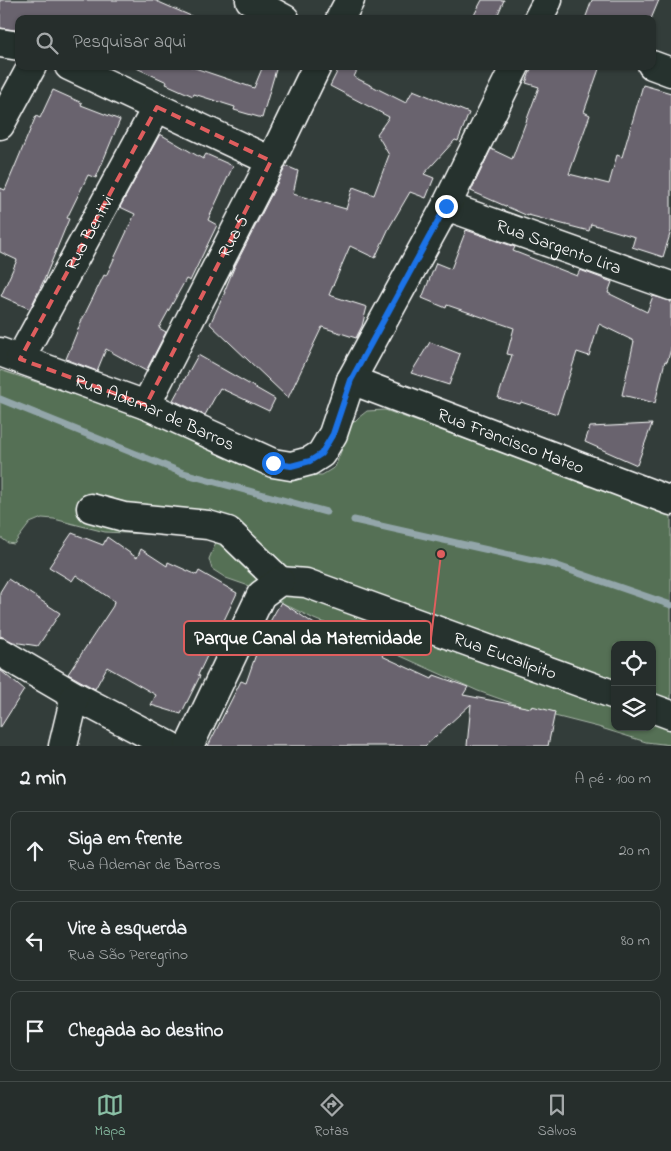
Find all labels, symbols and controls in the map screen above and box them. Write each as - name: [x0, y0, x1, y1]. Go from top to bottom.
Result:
- search box: [15, 15, 656, 70]
- icon: search: [33, 29, 61, 57]
- text: Pesquisar aqui: [73, 29, 186, 56]
- street label: Rua Bentivi: [59, 191, 122, 276]
- route end: [435, 195, 458, 218]
- street label: Rua 5: [213, 211, 256, 263]
- street label: Rua Sargento Lira: [492, 214, 625, 282]
- street label: Rua Ademar de Barros: [70, 369, 238, 459]
- street label: Rua Francisco Mateo: [433, 403, 588, 482]
- route start: [262, 452, 285, 475]
- callout: Parque Canal da Maternidade: [184, 621, 431, 655]
- text: Parque Canal da Maternidade: [194, 626, 422, 653]
- street label: Rua Eucalipito: [449, 626, 560, 688]
- map controls: [611, 641, 656, 731]
- button: locate: [611, 641, 656, 686]
- button: layers: [611, 686, 656, 731]
- text: 2 min: [20, 764, 66, 794]
- text: A pé · 100 m: [575, 767, 651, 791]
- text: Siga em frente: [68, 826, 182, 853]
- icon: ahead: [21, 837, 49, 865]
- text: 20 m: [619, 839, 650, 863]
- text: Rua Ademar de Barros: [68, 853, 221, 877]
- text: Vire à esquerda: [68, 916, 187, 943]
- icon: left: [21, 927, 49, 955]
- text: 80 m: [621, 929, 650, 953]
- text: Rua São Peregrino: [68, 943, 188, 967]
- icon: arrive: [21, 1017, 49, 1045]
- text: Chegada ao destino: [68, 1018, 223, 1045]
- tab: Mapa: [94, 1091, 126, 1142]
- tab: Rotas: [315, 1091, 349, 1142]
- tab: Salvos: [538, 1091, 577, 1142]

